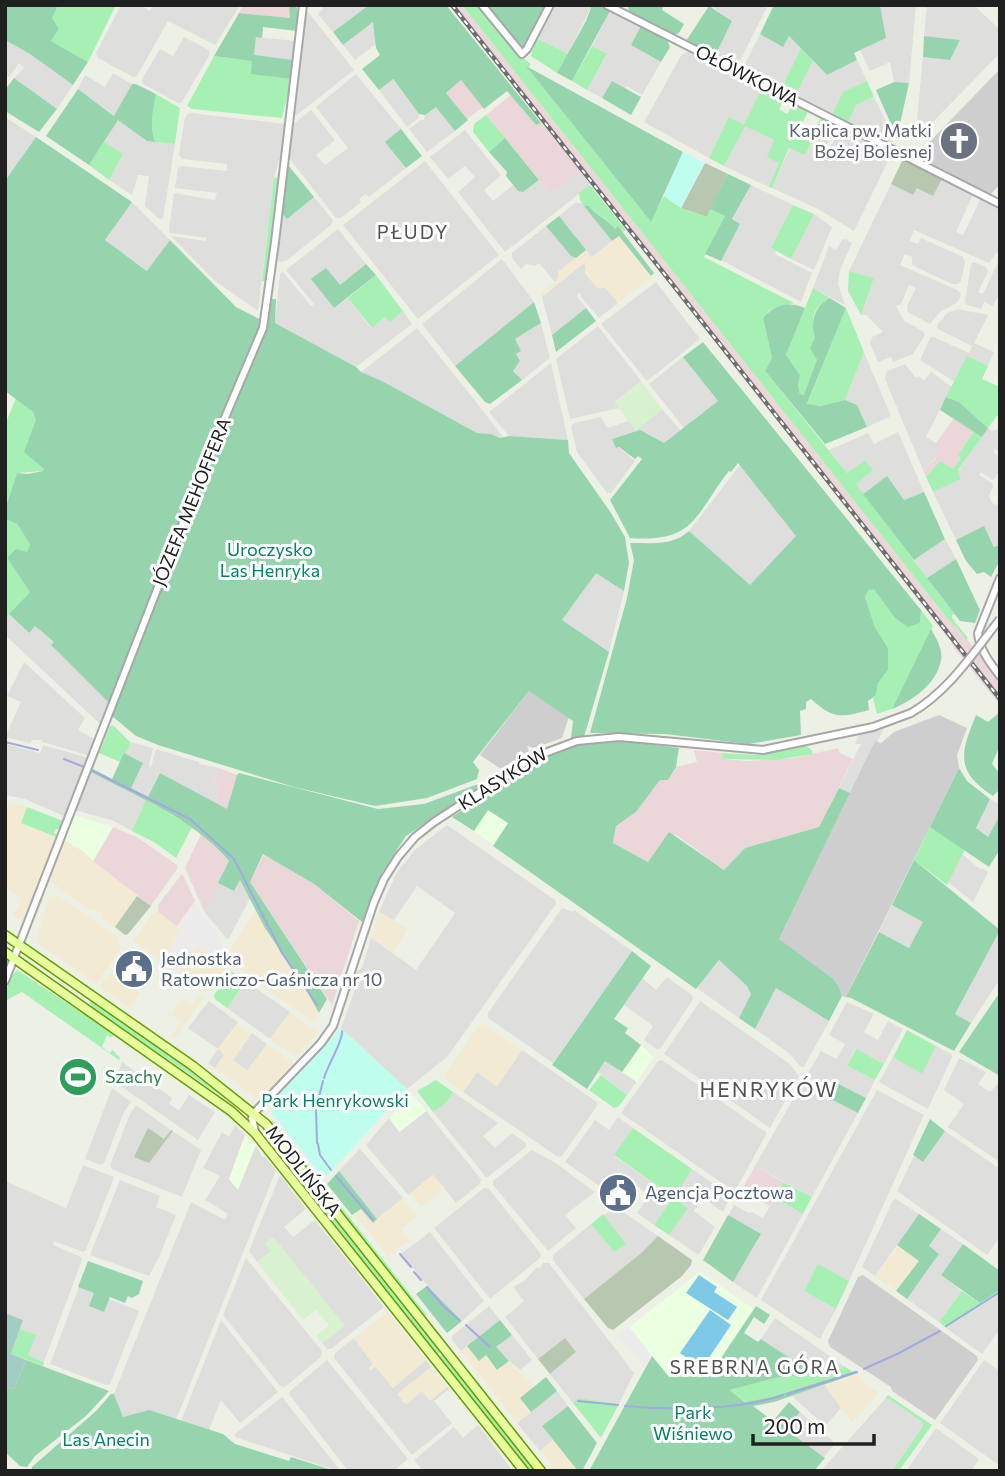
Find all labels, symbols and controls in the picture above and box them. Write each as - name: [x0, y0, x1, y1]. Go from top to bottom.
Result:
- street label: OŁÓWKOWA: [692, 40, 803, 111]
- place label: Kaplica pw. Matki Bożej Bolesnej: [789, 119, 932, 162]
- church icon: Kaplica pw. Matki Bożej Bolesnej: [938, 120, 980, 162]
- district label: PŁUDY: [377, 220, 449, 243]
- street label: JÓZEFA MEHOFFERA: [147, 414, 235, 589]
- park label: Uroczysko Las Henryka: [220, 538, 320, 581]
- street label: KLASYKÓW: [454, 742, 551, 814]
- place label: Jednostka Ratowniczo-Gaśnicza nr 10: [161, 947, 382, 990]
- public building icon: Jednostka Ratowniczo-Gaśnicza nr 10: [113, 948, 155, 990]
- sports icon: Szachy: [57, 1056, 99, 1098]
- place label: Szachy: [105, 1065, 162, 1087]
- district label: HENRYKÓW: [700, 1076, 838, 1101]
- park label: Park Henrykowski: [261, 1089, 409, 1111]
- street label: MODLIŃSKA: [262, 1121, 346, 1220]
- public building icon: Agencja Pocztowa: [597, 1172, 639, 1214]
- place label: Agencja Pocztowa: [645, 1181, 794, 1203]
- district label: SREBRNA GÓRA: [670, 1354, 840, 1378]
- park label: Park Wiśniewo: [653, 1401, 733, 1444]
- scale bar: [753, 1402, 874, 1446]
- text: 200 m: [764, 1413, 825, 1438]
- park label: Las Anecin: [62, 1428, 150, 1450]

